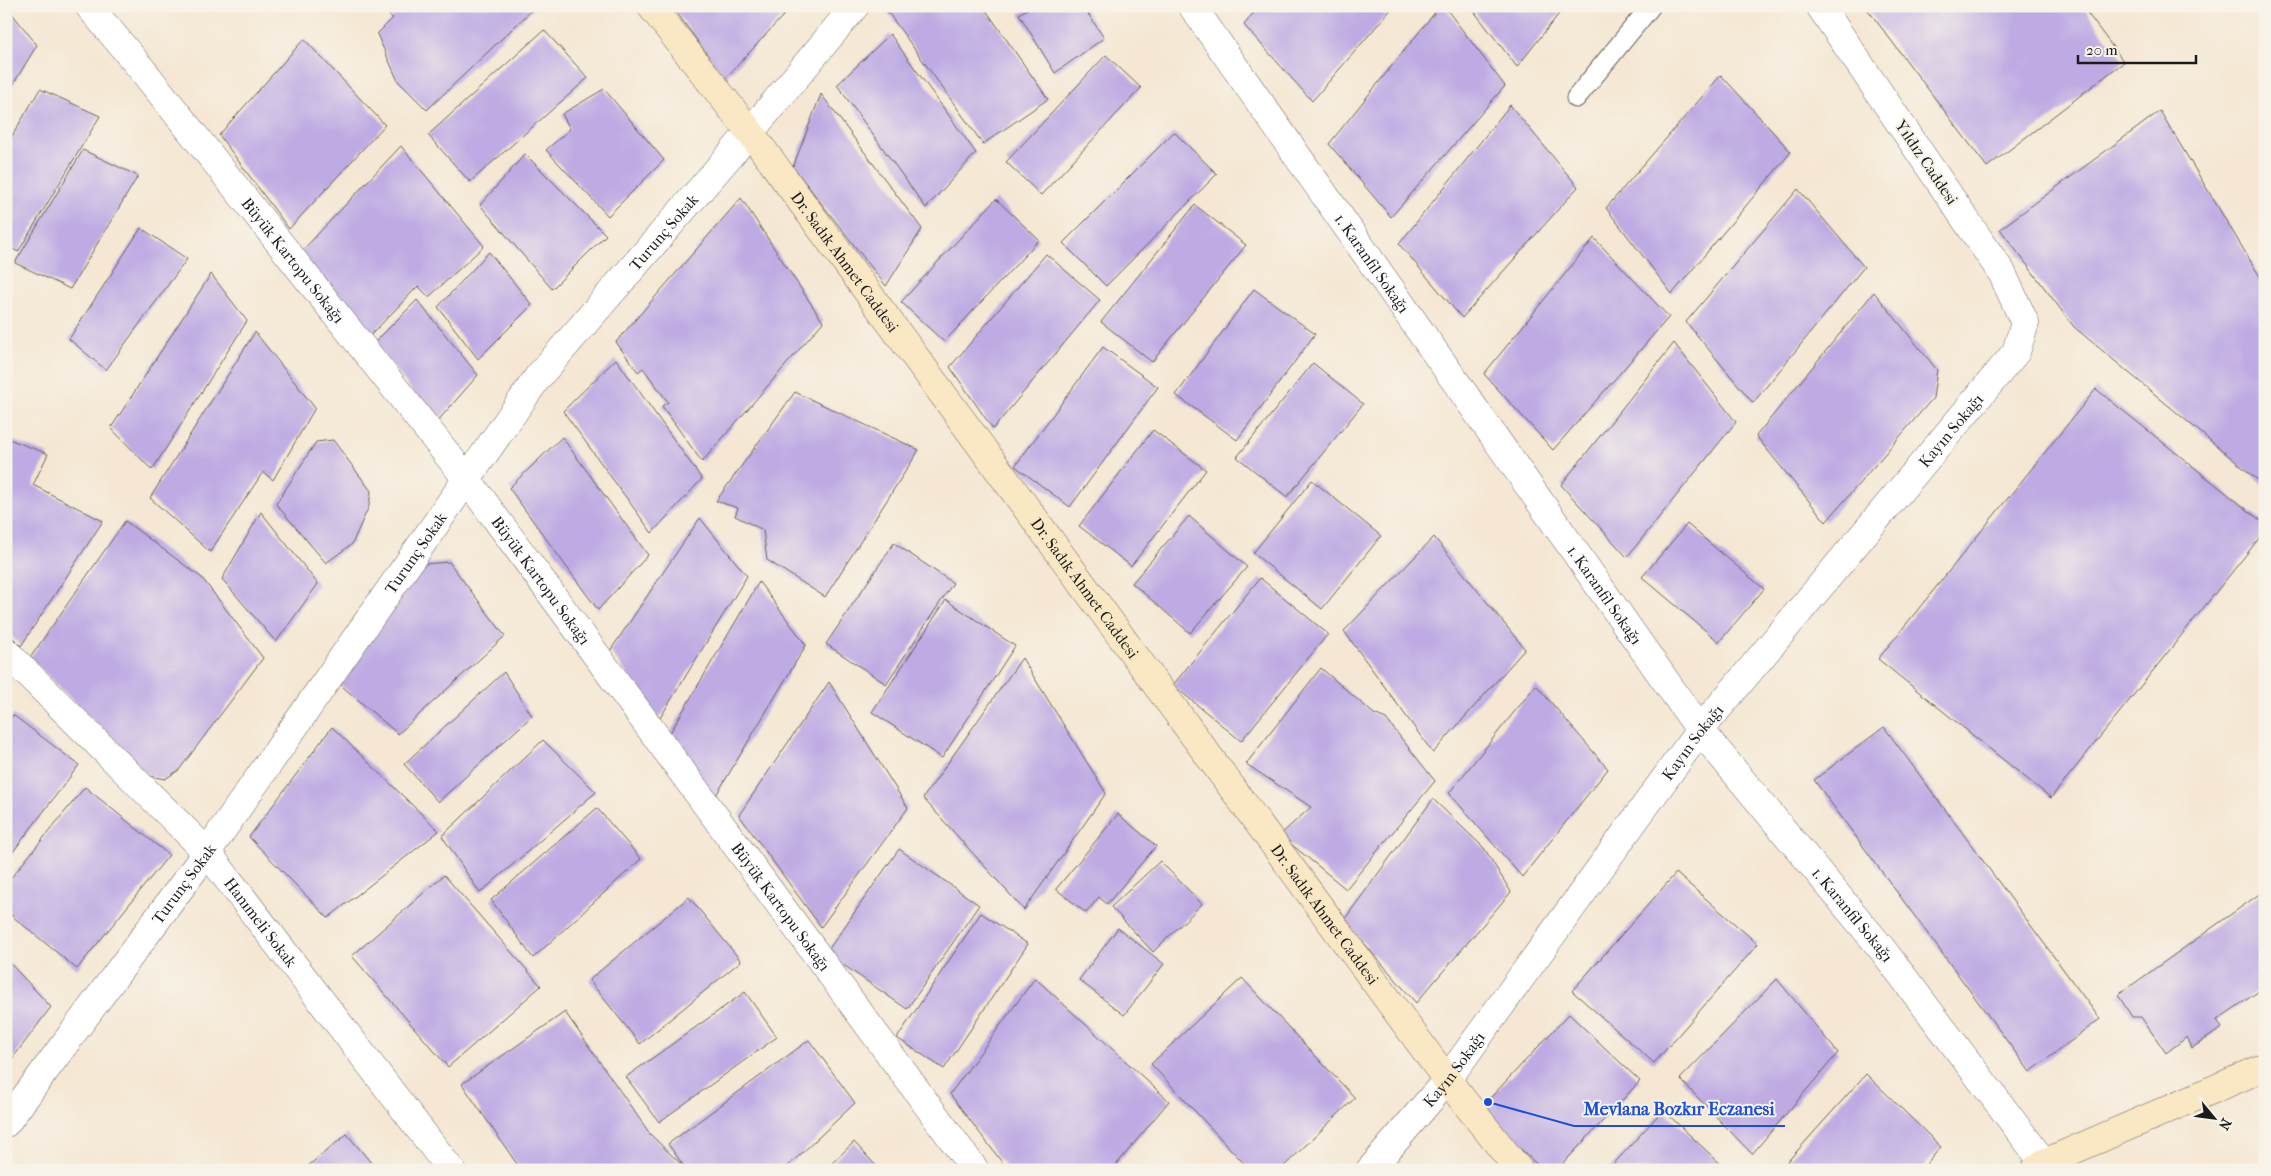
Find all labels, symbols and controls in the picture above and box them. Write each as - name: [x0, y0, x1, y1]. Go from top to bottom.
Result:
- scale bar: [2078, 32, 2196, 64]
- text: 20 m: [2086, 41, 2118, 59]
- street label: Yıldız Caddesi: [1891, 116, 1962, 208]
- street label: Dr. Sadık Ahmet Caddesi: [787, 188, 903, 336]
- street label: Turunç Sokak: [625, 190, 703, 275]
- street label: Büyük Kartopu Sokağı: [237, 194, 348, 327]
- street label: 1. Karanfil Sokağı: [1331, 210, 1413, 317]
- street label: Kayın Sokağı: [1915, 390, 1987, 471]
- street label: Turunç Sokak: [381, 508, 451, 598]
- street label: Büyük Kartopu Sokağı: [487, 513, 594, 649]
- street label: Dr. Sadık Ahmet Caddesi: [1027, 514, 1143, 662]
- street label: 1. Karanfil Sokağı: [1563, 542, 1646, 648]
- street label: Kayın Sokağı: [1658, 700, 1728, 784]
- street label: Turunç Sokak: [148, 839, 220, 928]
- street label: Büyük Kartopu Sokağı: [727, 839, 834, 975]
- street label: Dr. Sadık Ahmet Caddesi: [1267, 840, 1383, 989]
- street label: 1. Karanfil Sokağı: [1808, 864, 1897, 966]
- street label: Hanımeli Sokak: [220, 874, 301, 972]
- street label: Kayın Sokağı: [1419, 1028, 1489, 1111]
- callout: Mevlana Bozkır Eczanesi: [1574, 1093, 1785, 1126]
- north arrow: [2188, 1094, 2238, 1144]
- text: Mevlana Bozkır Eczanesi: [1582, 1099, 1775, 1120]
- text: N: [2215, 1115, 2235, 1133]

